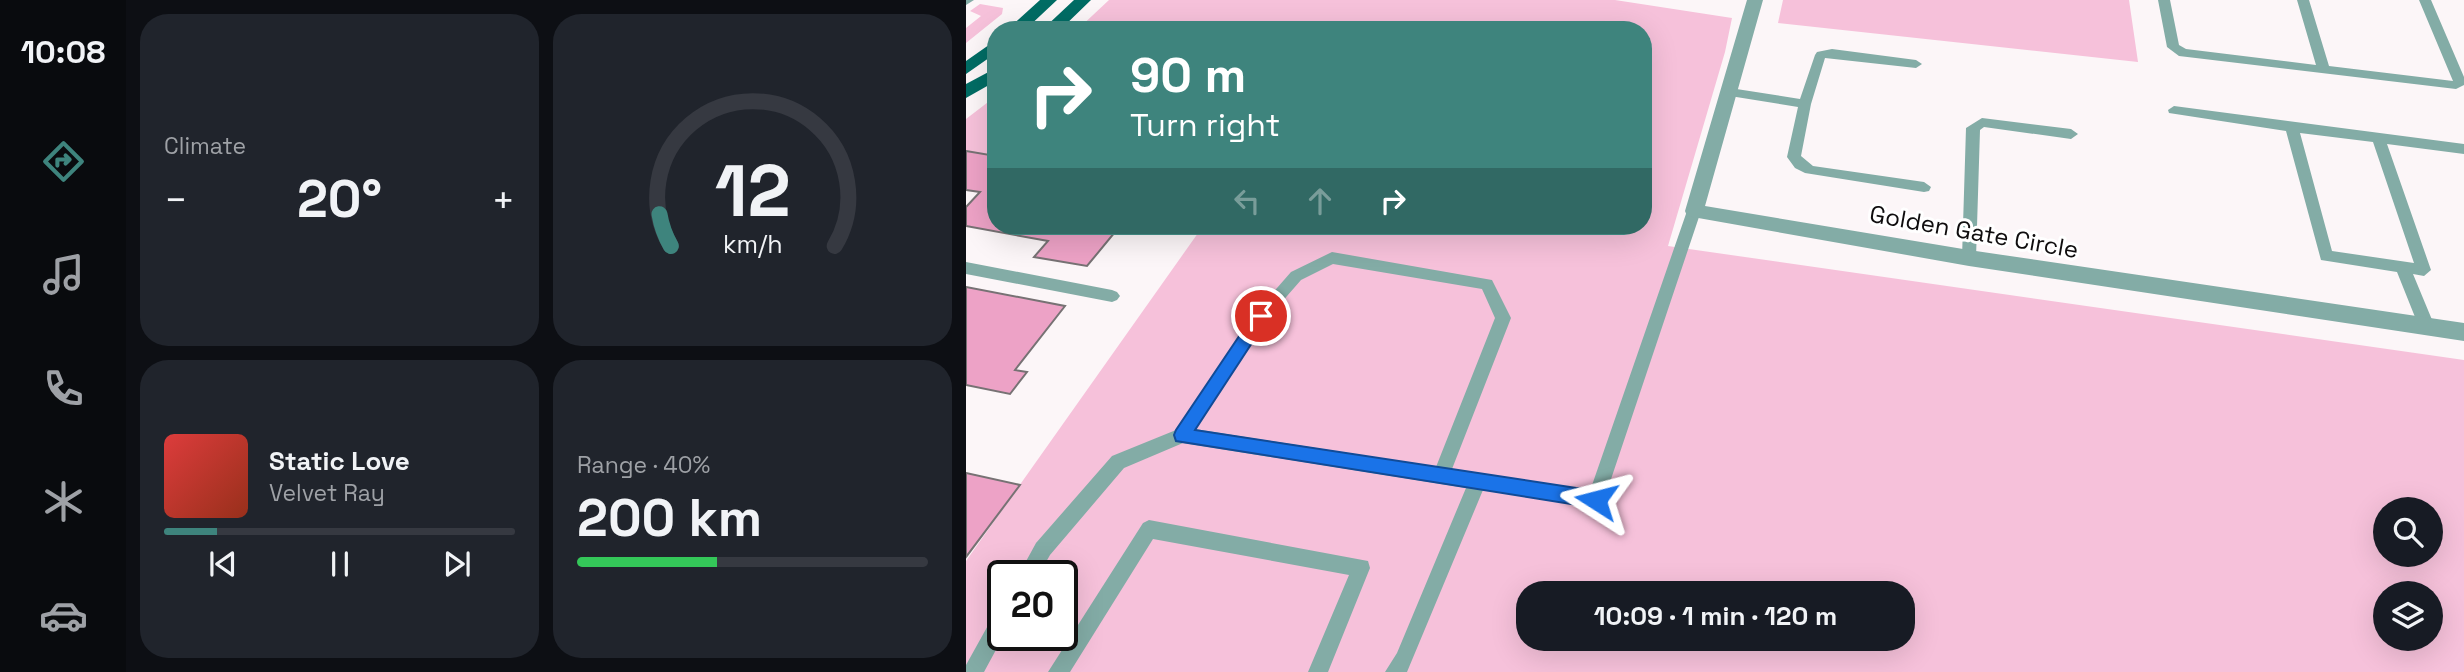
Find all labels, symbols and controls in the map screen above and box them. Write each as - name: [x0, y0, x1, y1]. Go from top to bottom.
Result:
- text: 10:08: [21, 32, 105, 72]
- text: 90 m: [1130, 44, 1246, 106]
- icon: right: [1015, 49, 1106, 140]
- text: Turn right: [1130, 105, 1280, 145]
- text: Climate: [164, 131, 246, 161]
- icon: directions: [39, 137, 88, 186]
- text: 12: [714, 144, 791, 237]
- text: 20°: [297, 166, 382, 232]
- text: −: [164, 176, 188, 224]
- text: +: [491, 176, 515, 224]
- icon: left: [1228, 182, 1266, 220]
- icon: ahead: [1301, 182, 1339, 220]
- icon: right: [1374, 182, 1412, 220]
- street label: Golden Gate Circle: [1867, 198, 2081, 265]
- text: km/h: [723, 228, 782, 260]
- icon: music: [39, 250, 88, 299]
- pin: [1231, 286, 1291, 346]
- icon: arrive: [1242, 297, 1280, 335]
- icon: phone: [39, 364, 88, 413]
- text: Static Love: [269, 444, 410, 478]
- text: Range · 40%: [577, 450, 710, 480]
- position arrow: [1559, 463, 1633, 537]
- icon: climate: [39, 477, 88, 526]
- text: Velvet Ray: [269, 478, 385, 508]
- text: 200 km: [577, 485, 762, 551]
- map controls: [2373, 497, 2443, 651]
- button: search: [2373, 497, 2443, 567]
- icon: previous: [204, 545, 242, 583]
- icon: pause: [321, 545, 359, 583]
- icon: next: [438, 545, 476, 583]
- speed limit sign: 20: [987, 560, 1078, 651]
- button: layers: [2373, 581, 2443, 651]
- icon: car: [39, 591, 88, 640]
- text: 10:09 · 1 min · 120 m: [1594, 599, 1837, 633]

